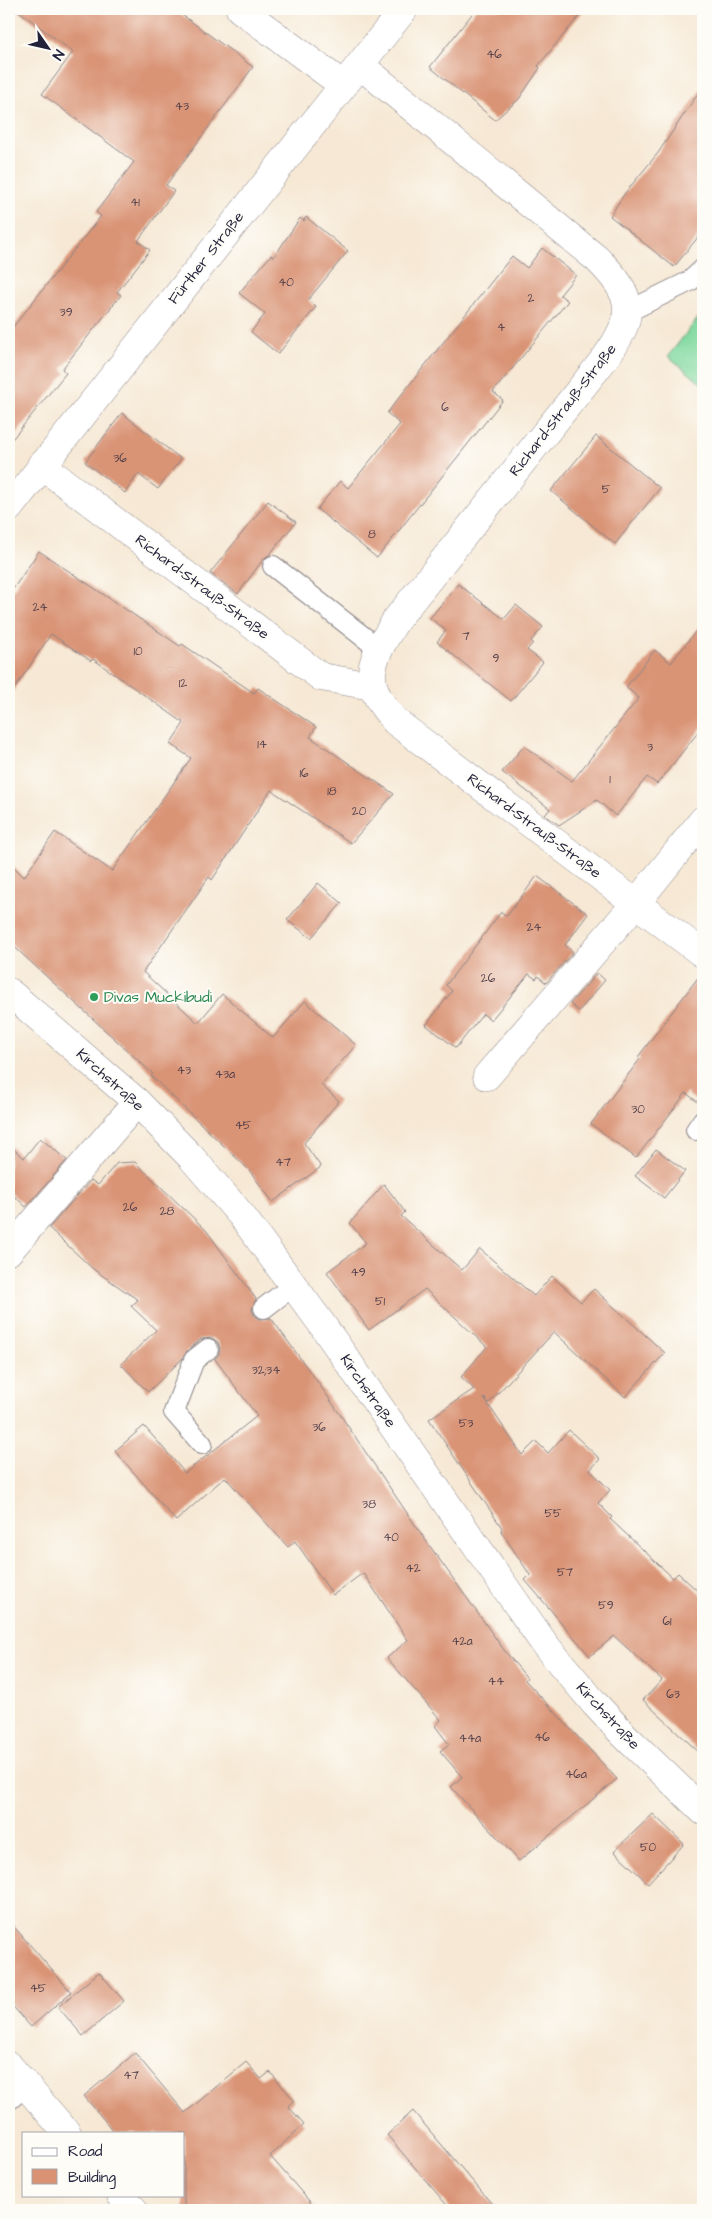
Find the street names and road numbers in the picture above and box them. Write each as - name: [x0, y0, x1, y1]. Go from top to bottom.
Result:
- street label: Fürther Straße: [163, 207, 249, 309]
- street label: Richard-Strauß-Straße: [505, 339, 621, 481]
- street label: Richard-Strauß-Straße: [131, 530, 273, 644]
- street label: Richard-Strauß-Straße: [463, 769, 605, 883]
- street label: Kirchstraße: [71, 1044, 149, 1116]
- street label: Kirchstraße: [335, 1350, 401, 1432]
- street label: Kirchstraße: [571, 1678, 645, 1754]

